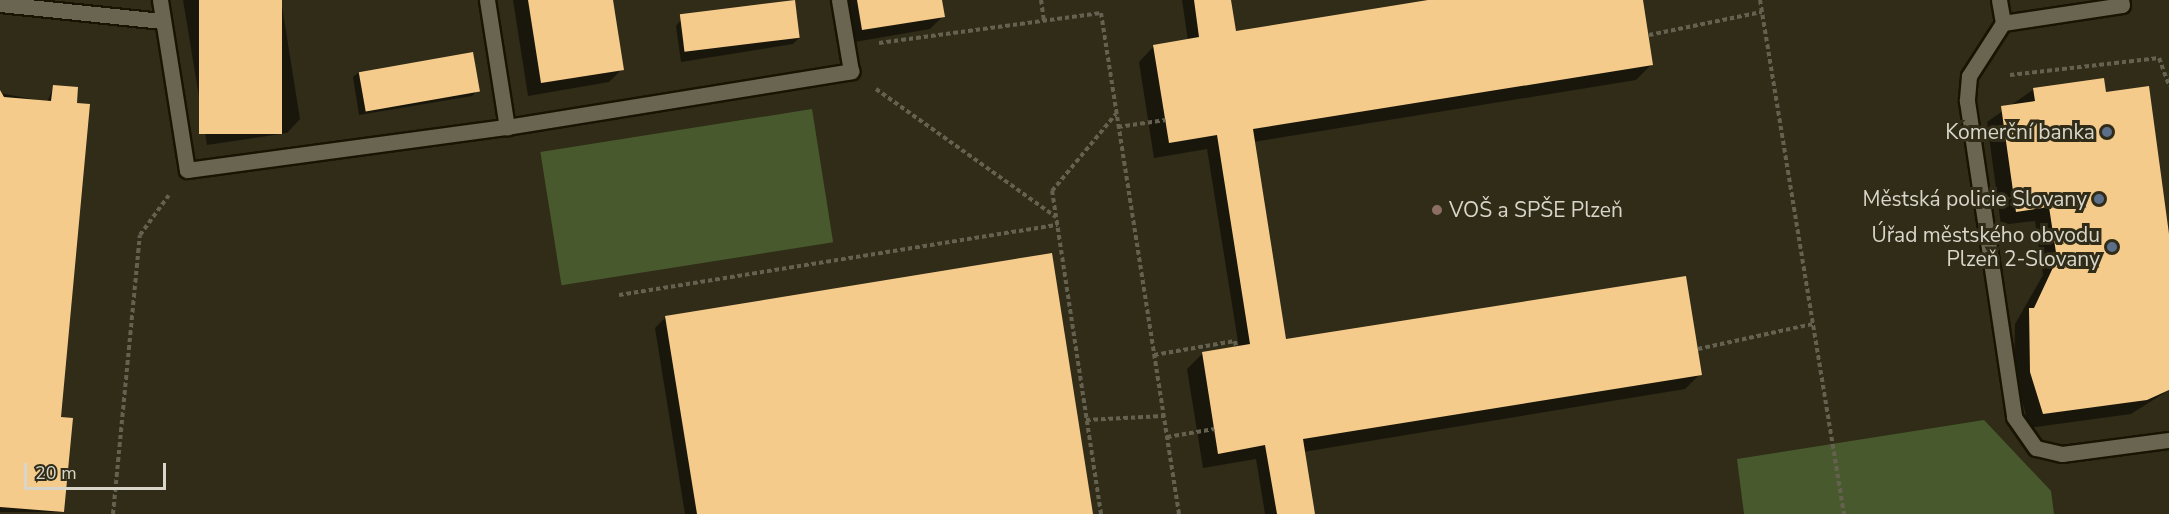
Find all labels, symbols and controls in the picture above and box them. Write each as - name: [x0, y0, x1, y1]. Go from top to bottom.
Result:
- place label: Komerční banka: [1945, 119, 2095, 145]
- marker: Komerční banka: [2100, 125, 2114, 139]
- place label: Městská policie Slovany: [1862, 186, 2087, 212]
- marker: Městská policie Slovany: [2092, 192, 2106, 206]
- place label: VOŠ a SPŠE Plzeň: [1449, 197, 1623, 223]
- marker: VOŠ a SPŠE Plzeň: [1430, 203, 1444, 217]
- place label: Úřad městského obvodu Plzeň 2-Slovany: [1871, 222, 2100, 272]
- marker: Úřad městského obvodu Plzeň 2-Slovany: [2105, 240, 2119, 254]
- scale bar: [27, 451, 170, 489]
- text: 20 m: [35, 461, 77, 485]

